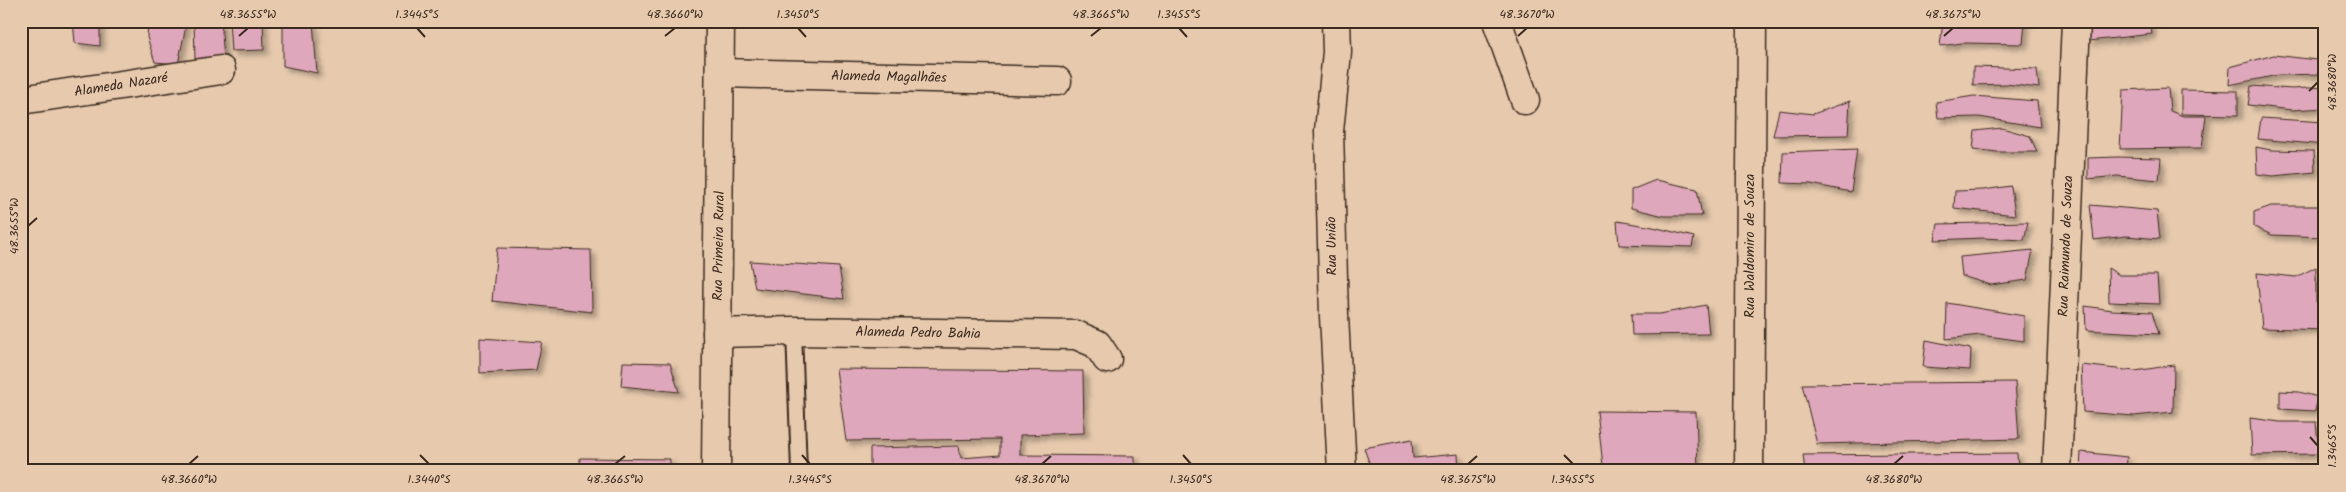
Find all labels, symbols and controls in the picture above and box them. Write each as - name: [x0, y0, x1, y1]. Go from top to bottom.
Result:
- text: 48.3655°W: [220, 5, 276, 24]
- text: 1.3445°S: [395, 5, 439, 24]
- text: 48.3660°W: [647, 5, 703, 24]
- text: 1.3450°S: [777, 5, 820, 24]
- text: 48.3665°W: [1073, 5, 1129, 24]
- text: 1.3455°S: [1157, 5, 1201, 24]
- text: 48.3670°W: [1499, 5, 1555, 24]
- text: 48.3675°W: [1925, 5, 1981, 24]
- text: 48.3680°W: [2323, 54, 2342, 110]
- street label: Alameda Magalhães: [831, 65, 947, 89]
- street label: Alameda Nazaré: [73, 67, 170, 103]
- street label: Rua Waldomiro de Souza: [1739, 174, 1761, 318]
- street label: Rua Raimundo de Souza: [2053, 175, 2079, 317]
- street label: Rua Primeira Rural: [707, 190, 731, 301]
- text: 48.3655°W: [5, 198, 24, 254]
- street label: Rua União: [1320, 216, 1344, 276]
- street label: Alameda Pedro Bahia: [855, 321, 981, 345]
- text: 1.3465°S: [2323, 424, 2342, 468]
- text: 48.3660°W: [161, 470, 217, 489]
- text: 1.3440°S: [407, 470, 451, 489]
- text: 48.3665°W: [587, 470, 643, 489]
- text: 1.3445°S: [788, 470, 832, 489]
- text: 48.3670°W: [1014, 470, 1070, 489]
- text: 1.3450°S: [1170, 470, 1213, 489]
- text: 48.3675°W: [1440, 470, 1496, 489]
- text: 1.3455°S: [1551, 470, 1595, 489]
- text: 48.3680°W: [1866, 470, 1922, 489]

